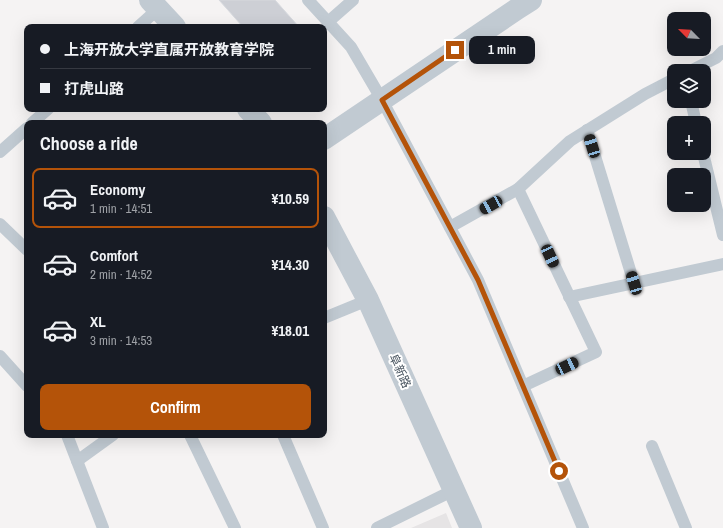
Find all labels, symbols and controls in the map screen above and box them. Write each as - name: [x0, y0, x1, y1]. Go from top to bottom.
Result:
- north arrow: [667, 12, 711, 56]
- map controls: [667, 12, 711, 212]
- callout: 1 min: [469, 36, 535, 64]
- text: 上海开放大学直属开放教育学院: [64, 39, 274, 60]
- route end: [446, 41, 464, 59]
- text: 1 min: [488, 41, 516, 58]
- button: layers: [667, 64, 711, 108]
- text: 打虎山路: [64, 78, 124, 99]
- button: +: [667, 116, 711, 160]
- text: Choose a ride: [40, 131, 138, 156]
- car: [583, 133, 601, 159]
- button: −: [667, 168, 711, 212]
- text: Economy: [90, 179, 145, 200]
- icon: car: [42, 180, 78, 216]
- text: ¥10.59: [271, 188, 309, 209]
- car: [478, 194, 504, 216]
- text: 1 min · 14:51: [90, 200, 152, 217]
- car: [539, 243, 561, 269]
- text: Comfort: [90, 245, 138, 266]
- icon: car: [42, 246, 78, 282]
- text: ¥14.30: [271, 254, 309, 275]
- text: 2 min · 14:52: [90, 266, 152, 283]
- car: [625, 270, 643, 296]
- text: XL: [90, 311, 106, 332]
- icon: car: [42, 312, 78, 348]
- text: ¥18.01: [271, 320, 309, 341]
- text: 3 min · 14:53: [90, 332, 152, 349]
- street label: 阜新路: [385, 351, 415, 391]
- car: [554, 355, 580, 377]
- button: Confirm: [40, 384, 311, 430]
- route start: [550, 462, 568, 480]

